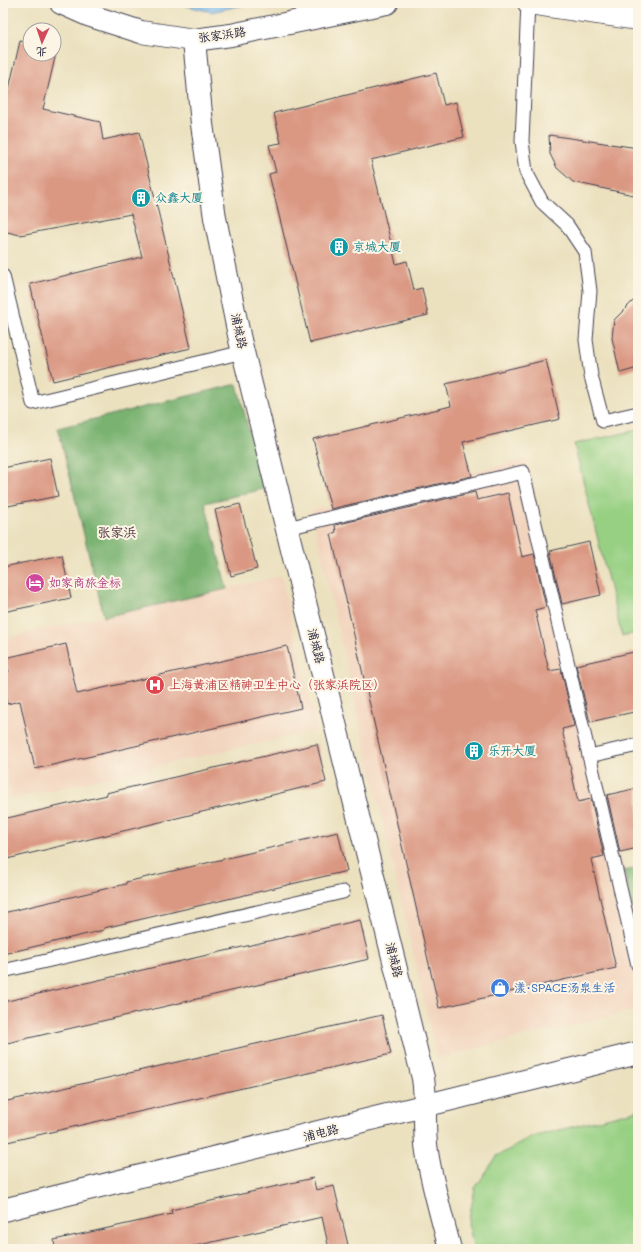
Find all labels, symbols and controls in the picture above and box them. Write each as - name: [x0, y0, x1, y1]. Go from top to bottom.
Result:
- north arrow: [22, 22, 62, 62]
- street label: 张家浜路: [197, 23, 247, 45]
- text: 北: [36, 45, 47, 60]
- building icon: 众鑫大厦: [130, 187, 152, 209]
- place label: 众鑫大厦: [155, 189, 203, 205]
- building icon: 京城大厦: [328, 236, 350, 258]
- place label: 京城大厦: [353, 238, 401, 254]
- street label: 浦城路: [228, 312, 252, 350]
- district label: 张家浜: [97, 523, 137, 540]
- hotel icon: 如家商旅金标: [24, 572, 46, 594]
- place label: 如家商旅金标: [49, 574, 121, 590]
- street label: 浦城路: [305, 626, 329, 665]
- hospital icon: 上海黄浦区精神卫生中心（张家浜院区）: [144, 674, 166, 696]
- place label: 上海黄浦区精神卫生中心（张家浜院区）: [169, 676, 385, 692]
- building icon: 乐开大厦: [463, 740, 485, 762]
- place label: 乐开大厦: [488, 742, 536, 758]
- street label: 浦城路: [383, 940, 407, 979]
- shop icon: 漾·SPACE汤泉生活: [489, 977, 511, 999]
- place label: 漾·SPACE汤泉生活: [514, 979, 615, 995]
- street label: 浦电路: [301, 1120, 340, 1144]

